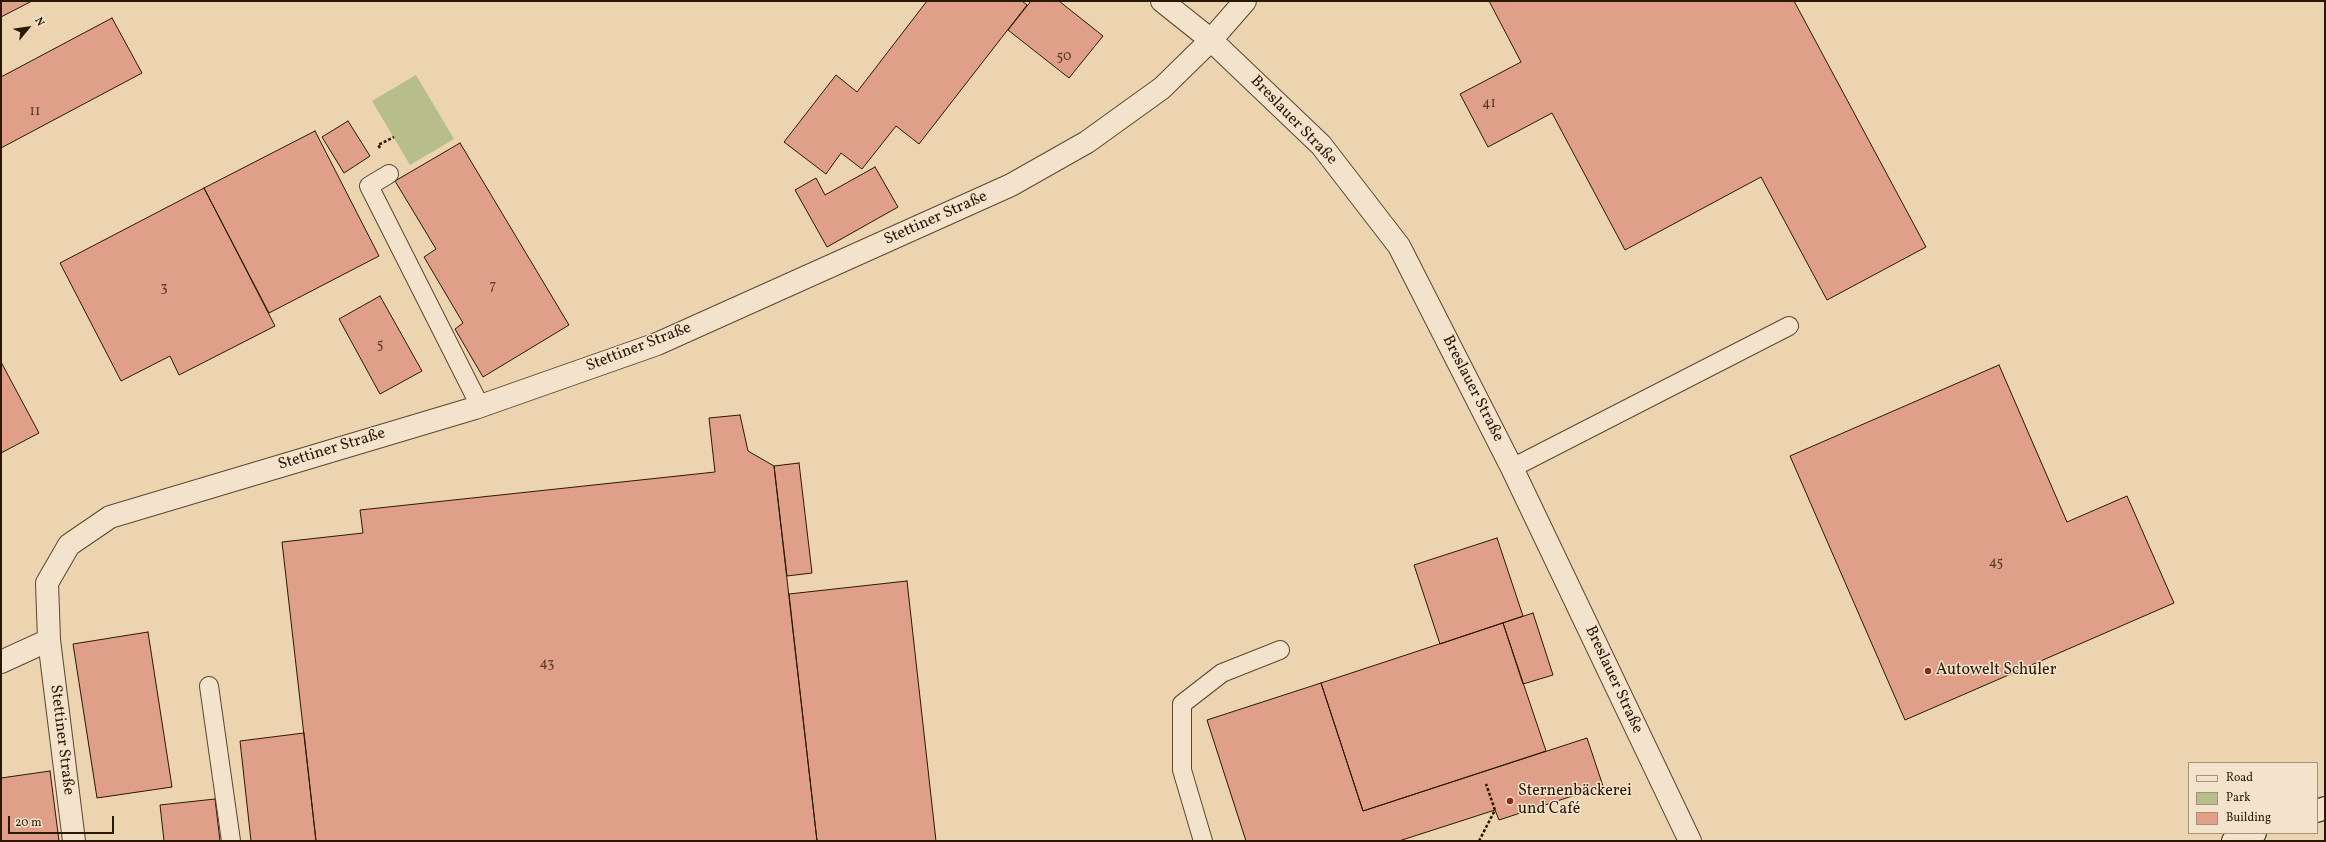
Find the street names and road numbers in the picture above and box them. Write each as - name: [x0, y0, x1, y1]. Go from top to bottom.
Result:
- street label: Breslauer Straße: [1246, 72, 1340, 170]
- street label: Stettiner Straße: [881, 188, 991, 250]
- street label: Stettiner Straße: [584, 319, 694, 377]
- street label: Breslauer Straße: [1437, 333, 1507, 445]
- street label: Stettiner Straße: [276, 425, 388, 475]
- street label: Breslauer Straße: [1580, 623, 1646, 737]
- street label: Stettiner Straße: [45, 684, 77, 796]

